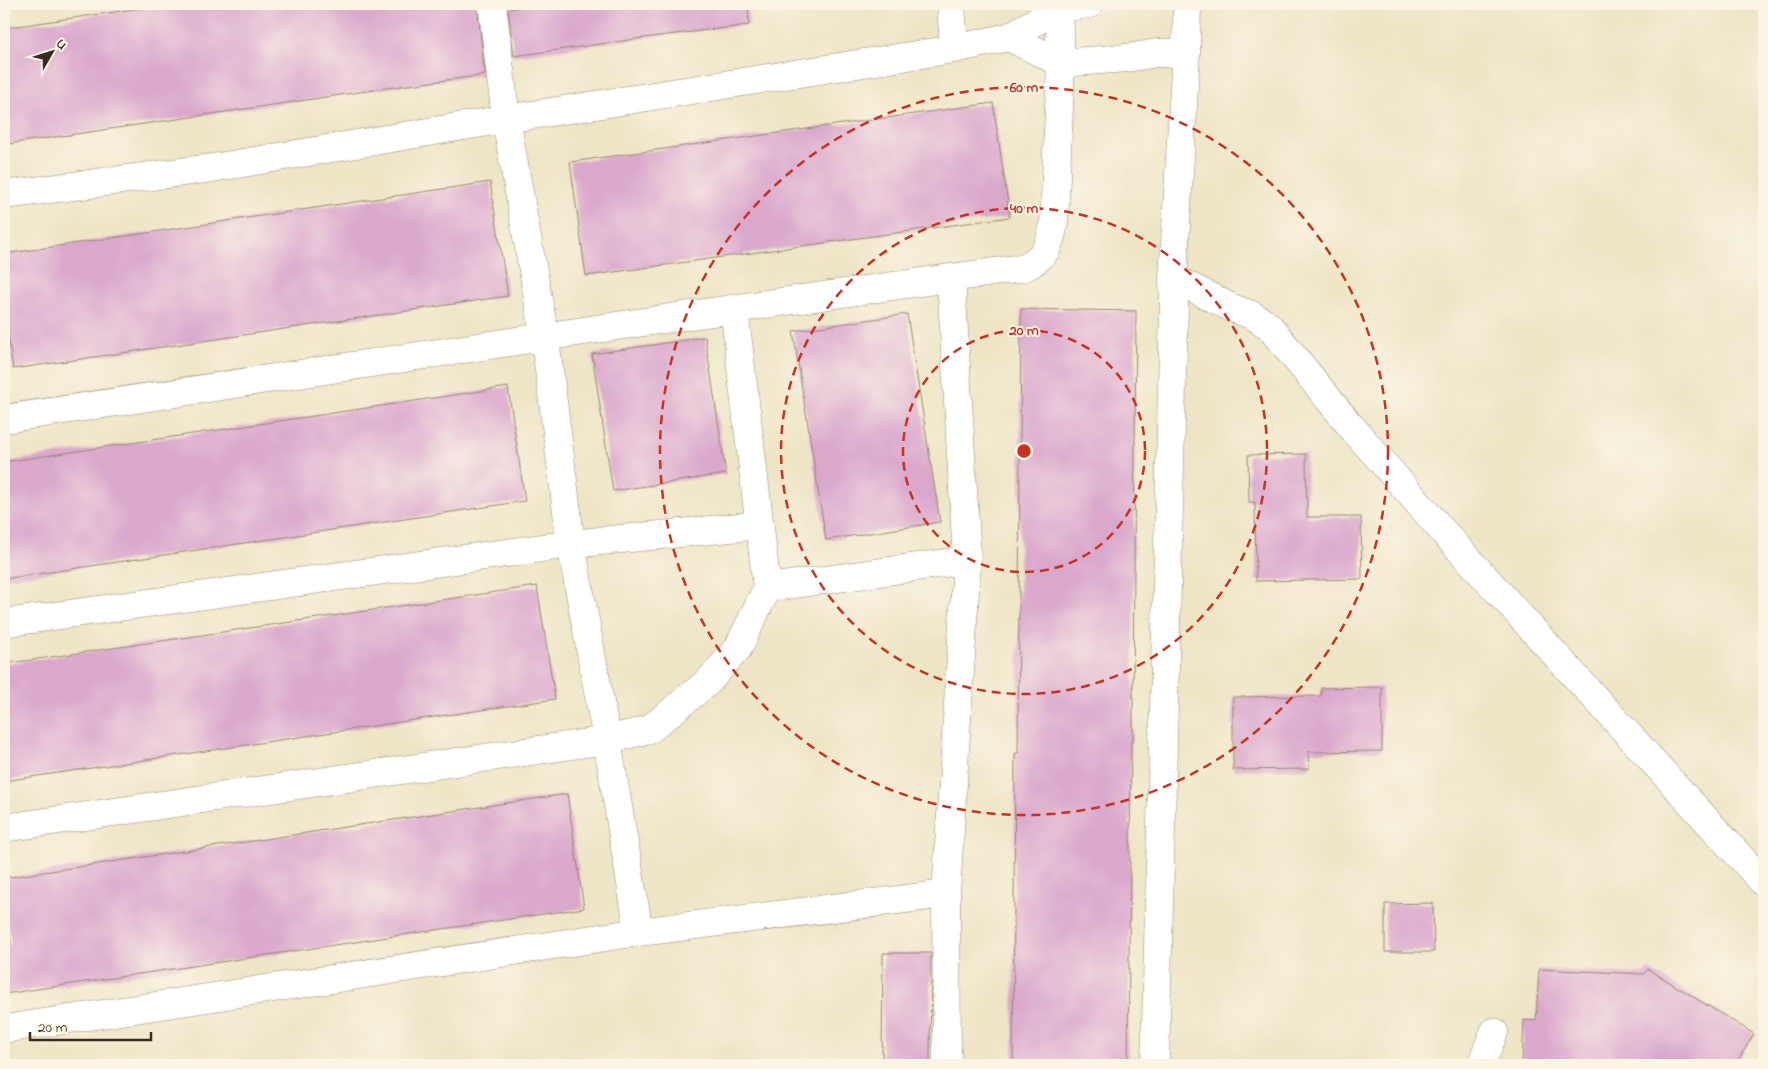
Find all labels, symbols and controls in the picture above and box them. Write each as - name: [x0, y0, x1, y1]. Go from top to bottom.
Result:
- north arrow: [28, 28, 78, 78]
- text: U: [50, 35, 72, 55]
- text: 60 m: [1009, 77, 1039, 99]
- text: 40 m: [1009, 198, 1038, 220]
- text: 20 m: [1008, 320, 1039, 342]
- centre of rings: [1015, 442, 1033, 460]
- scale bar: [30, 1009, 151, 1041]
- text: 20 m: [38, 1017, 68, 1039]

